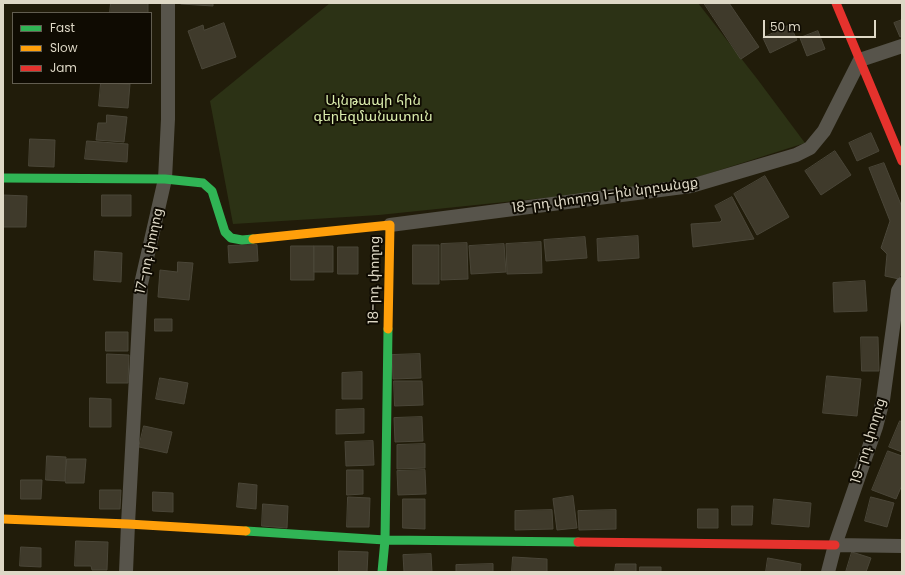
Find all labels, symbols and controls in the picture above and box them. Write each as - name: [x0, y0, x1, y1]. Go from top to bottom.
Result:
- legend: [12, 12, 152, 84]
- scale bar: [765, 12, 878, 38]
- text: 50 m: [770, 18, 801, 35]
- text: Fast: [50, 19, 75, 36]
- text: Slow: [50, 39, 78, 56]
- text: Jam: [50, 59, 77, 76]
- park label: Այնթապի հին գերեզմանատուն: [313, 93, 433, 126]
- street label: 18-րդ փողոց 1-ին նրբանցք: [511, 175, 699, 217]
- street label: 17-րդ փողոց: [133, 207, 167, 295]
- street label: 18-րդ փողոց: [366, 236, 384, 324]
- street label: 19-րդ փողոց: [848, 396, 890, 486]

